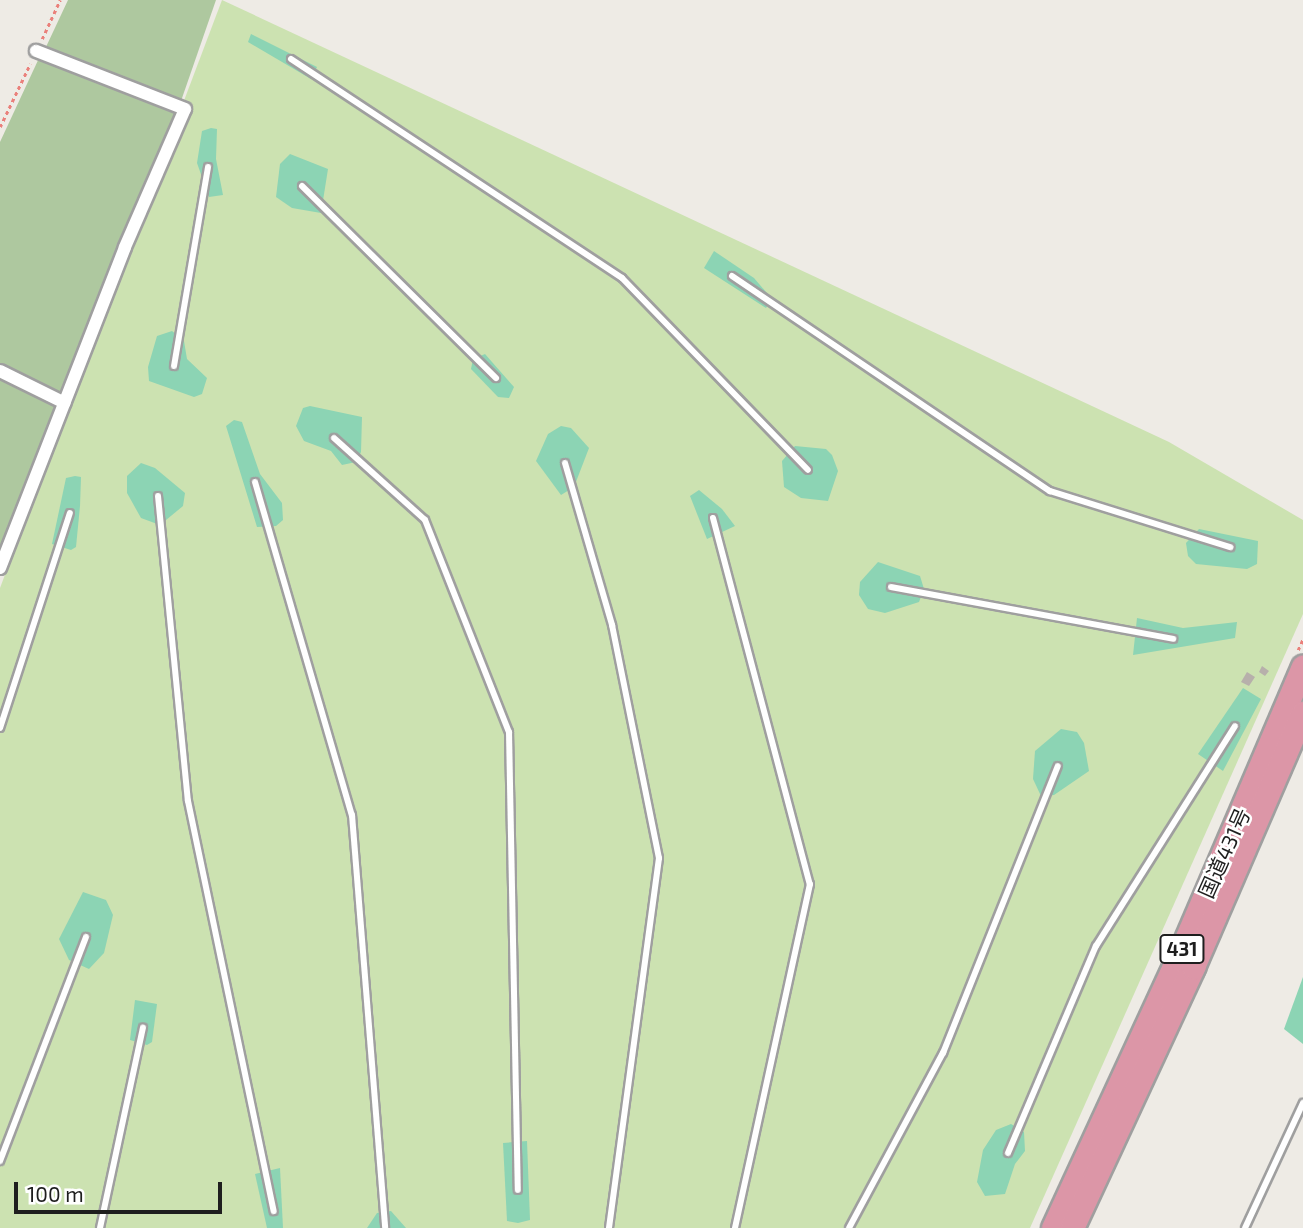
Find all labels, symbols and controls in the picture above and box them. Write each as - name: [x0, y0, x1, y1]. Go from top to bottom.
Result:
- street label: 国道431号: [1193, 804, 1255, 902]
- road number: 431: [1159, 934, 1205, 965]
- scale bar: [18, 1168, 226, 1212]
- text: 100 m: [27, 1181, 84, 1206]

